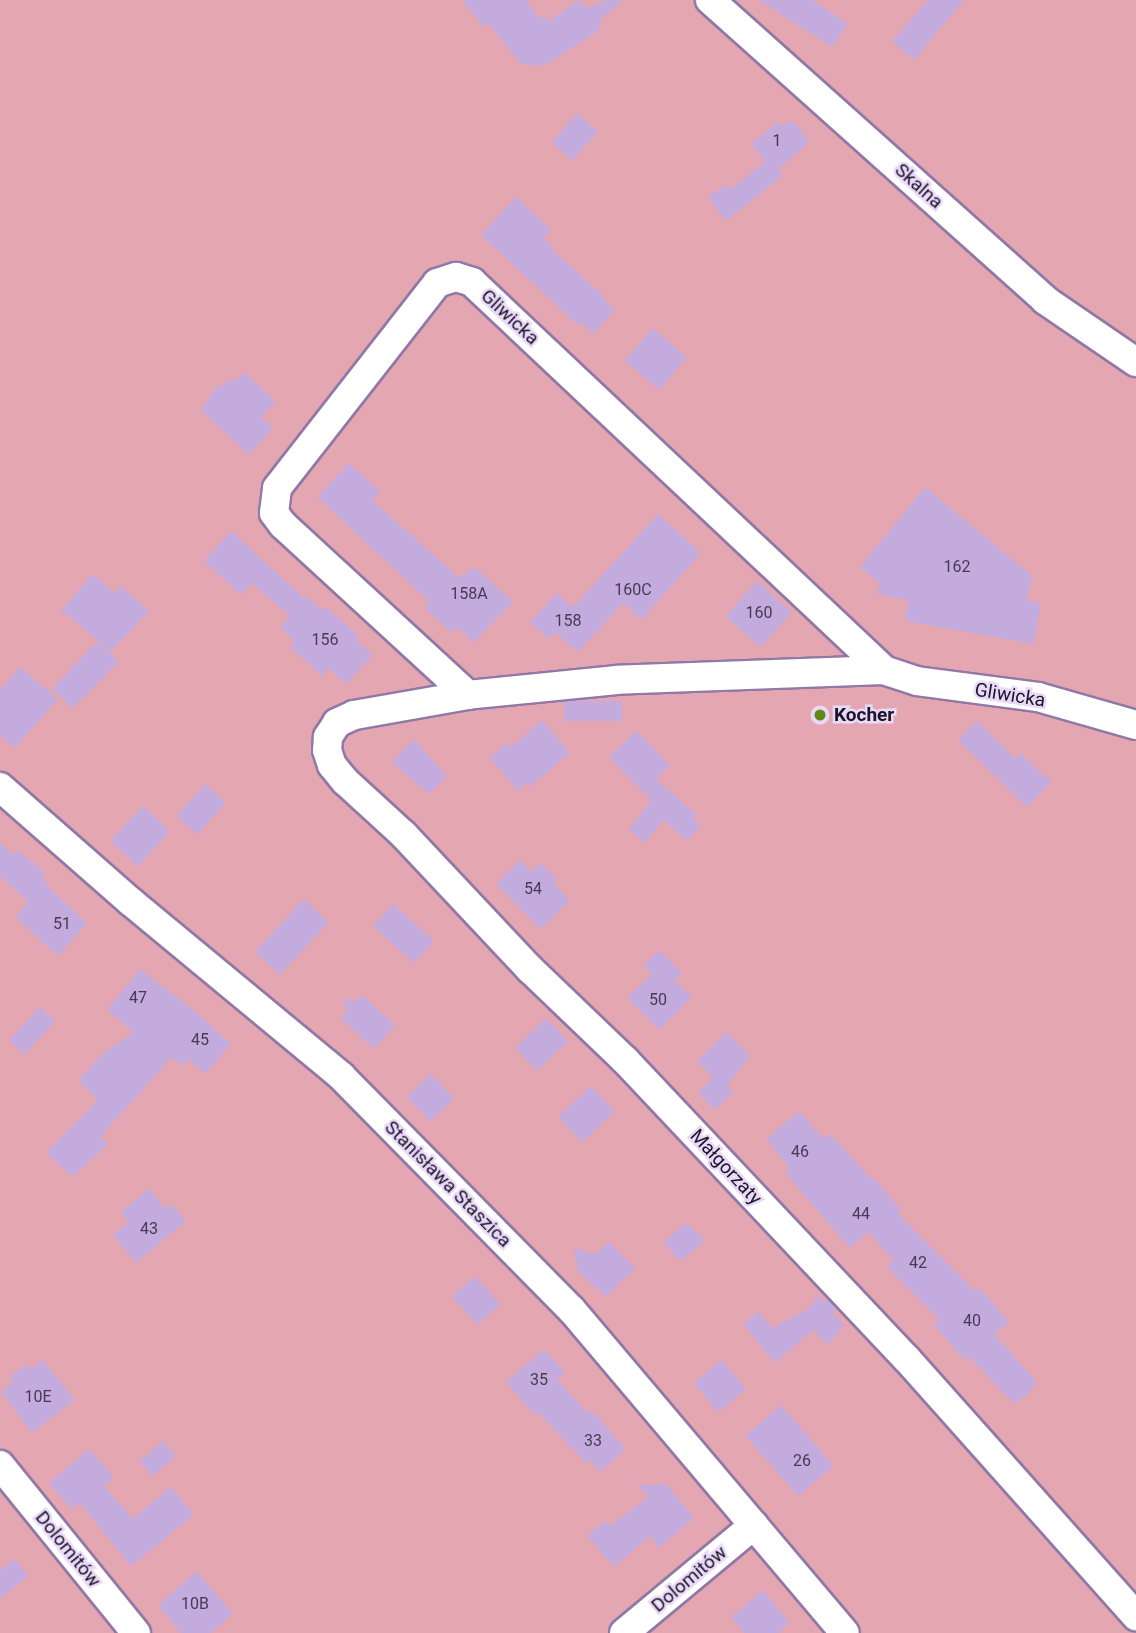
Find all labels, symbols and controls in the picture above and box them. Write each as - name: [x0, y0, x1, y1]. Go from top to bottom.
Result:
- house number: 1: [773, 131, 781, 151]
- street label: Skalna: [890, 159, 948, 213]
- street label: Gliwicka: [476, 284, 544, 350]
- house number: 162: [944, 557, 970, 577]
- house number: 160C: [614, 580, 652, 600]
- house number: 158A: [450, 584, 488, 604]
- house number: 160: [746, 603, 772, 623]
- house number: 158: [555, 611, 581, 631]
- house number: 156: [312, 630, 338, 650]
- street label: Gliwicka: [973, 678, 1047, 712]
- place label: Kocher: [834, 704, 894, 726]
- marker: Kocher: [812, 707, 828, 723]
- house number: 54: [524, 879, 542, 899]
- house number: 51: [53, 914, 71, 934]
- house number: 47: [129, 988, 147, 1008]
- house number: 50: [649, 990, 667, 1010]
- house number: 45: [191, 1030, 209, 1050]
- street label: Stanisława Staszica: [380, 1116, 516, 1252]
- street label: Małgorzaty: [685, 1124, 767, 1210]
- house number: 46: [791, 1142, 809, 1162]
- house number: 44: [852, 1204, 870, 1224]
- house number: 43: [140, 1219, 158, 1239]
- house number: 42: [909, 1253, 927, 1273]
- house number: 40: [963, 1311, 981, 1331]
- house number: 35: [530, 1370, 548, 1390]
- house number: 10E: [24, 1387, 52, 1407]
- house number: 33: [584, 1431, 602, 1451]
- house number: 26: [793, 1451, 811, 1471]
- street label: Dolomitów: [30, 1506, 106, 1592]
- street label: Dolomitów: [647, 1541, 731, 1617]
- house number: 10B: [181, 1594, 209, 1614]

